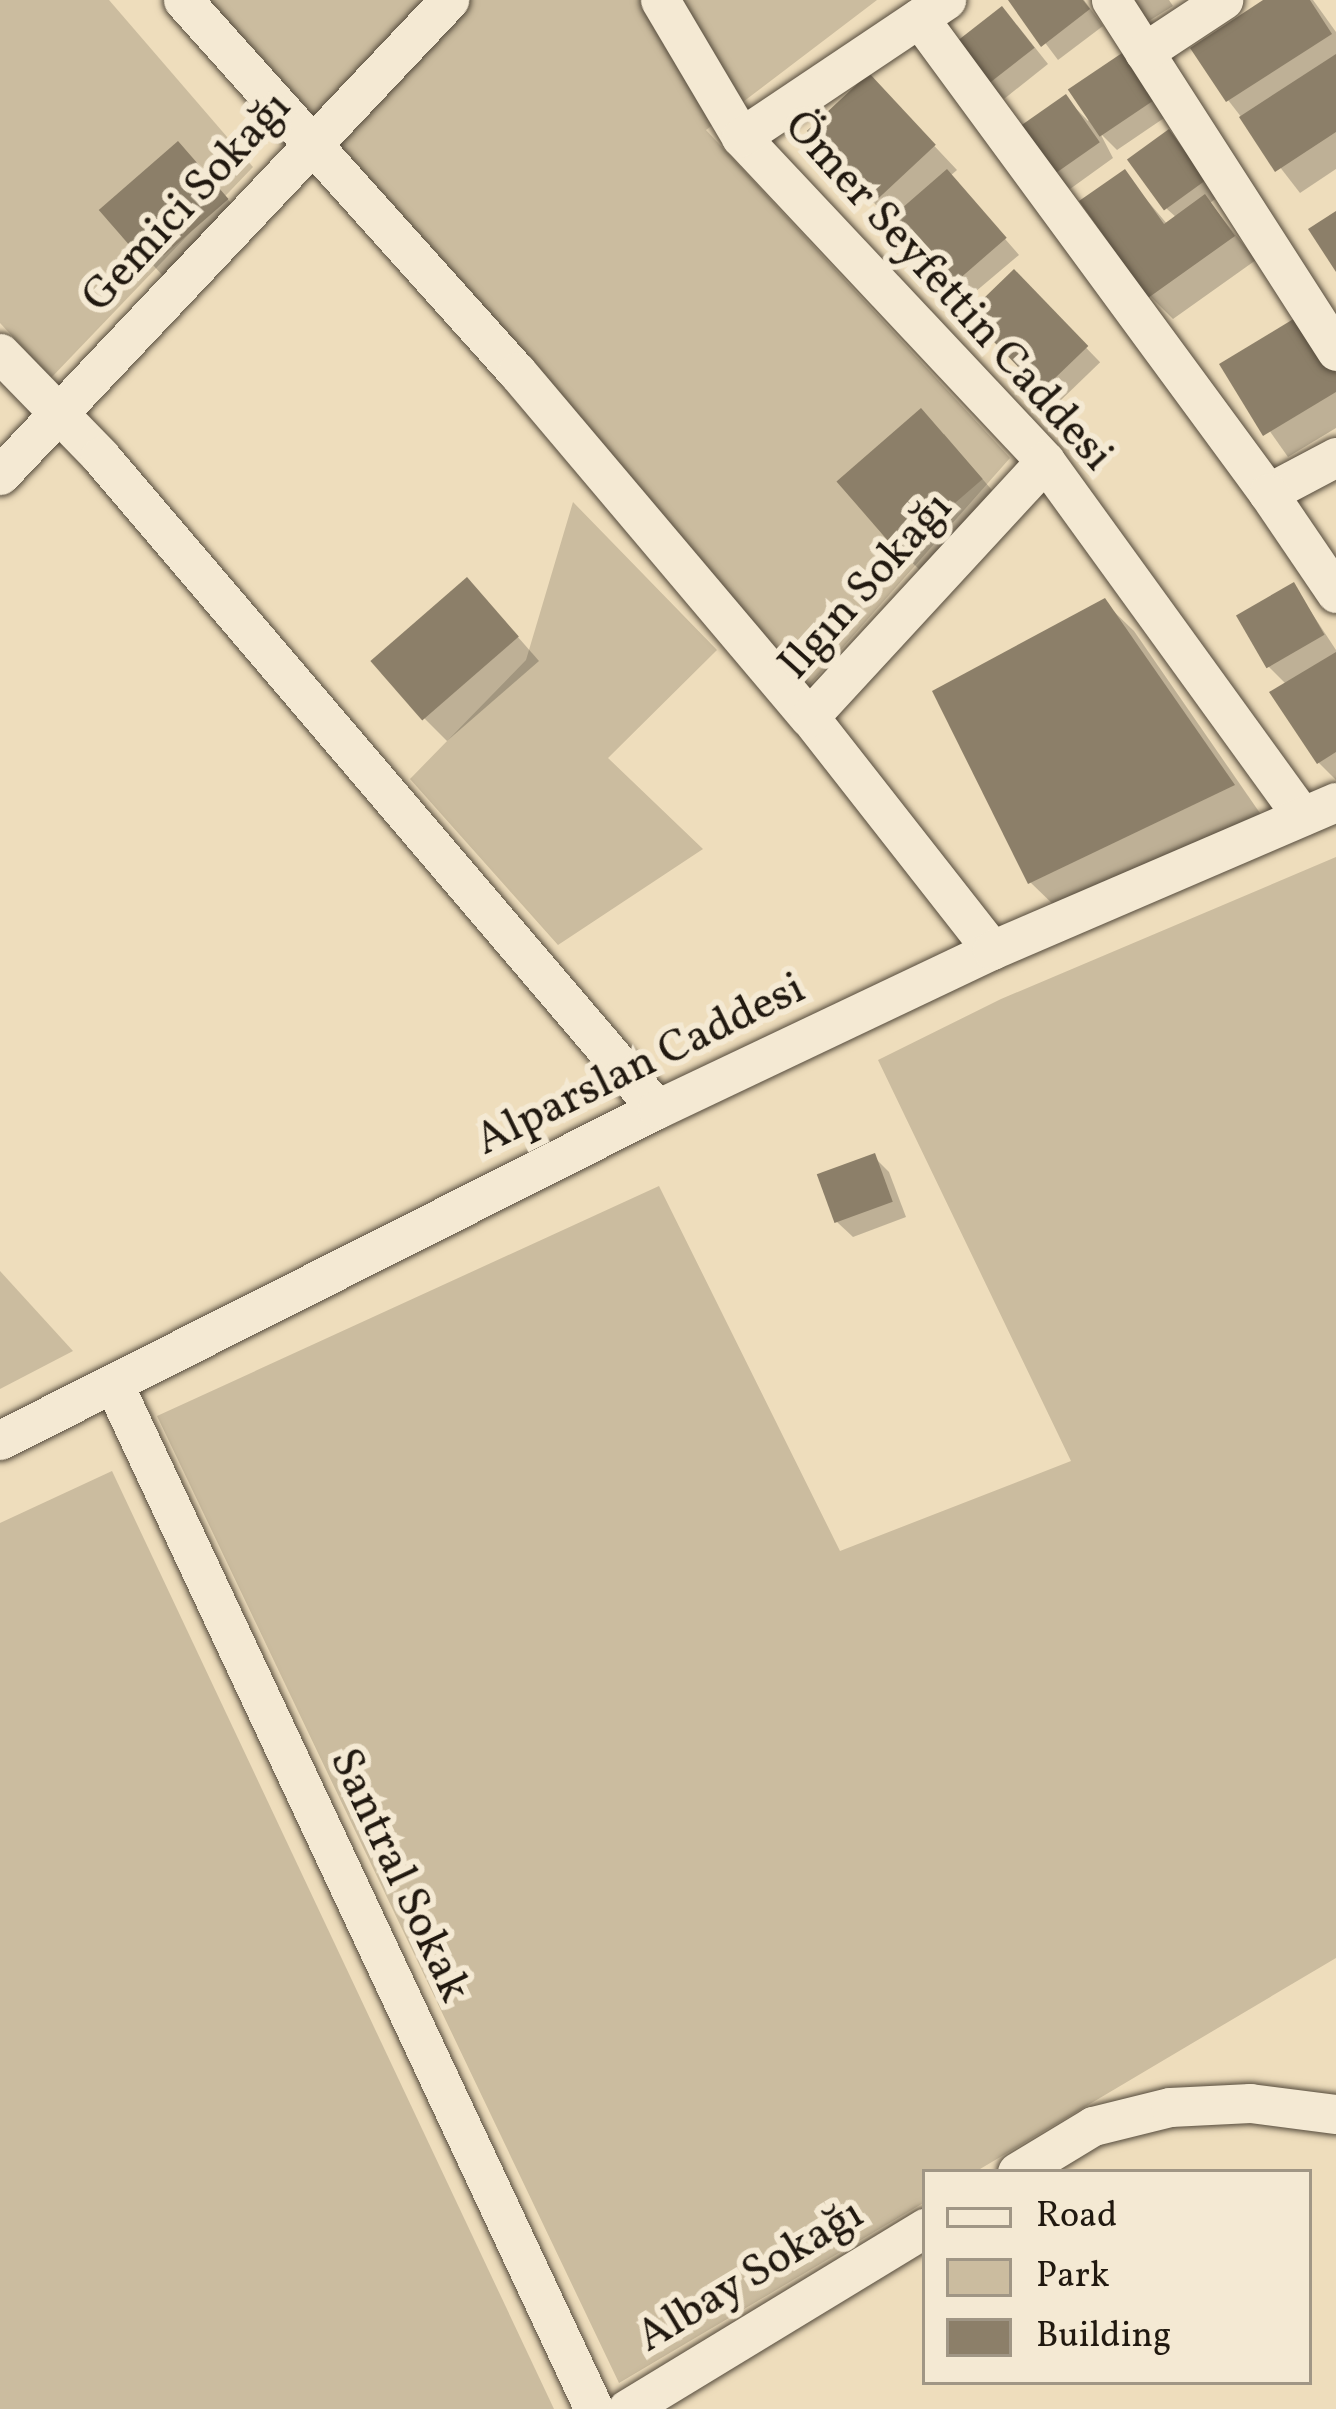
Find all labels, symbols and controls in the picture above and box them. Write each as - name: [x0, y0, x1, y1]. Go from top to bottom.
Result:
- street label: Gemici Sokağı: [72, 81, 304, 325]
- street label: Ömer Seyfettin Caddesi: [771, 101, 1123, 483]
- street label: Ilgın Sokağı: [769, 482, 965, 692]
- street label: Alparslan Caddesi: [467, 963, 815, 1169]
- street label: Santral Sokak: [316, 1741, 480, 2011]
- legend: [922, 2169, 1312, 2385]
- street label: Albay Sokağı: [627, 2188, 875, 2366]
- text: Road: [1036, 2192, 1117, 2242]
- text: Park: [1036, 2252, 1110, 2302]
- text: Building: [1036, 2312, 1171, 2362]

